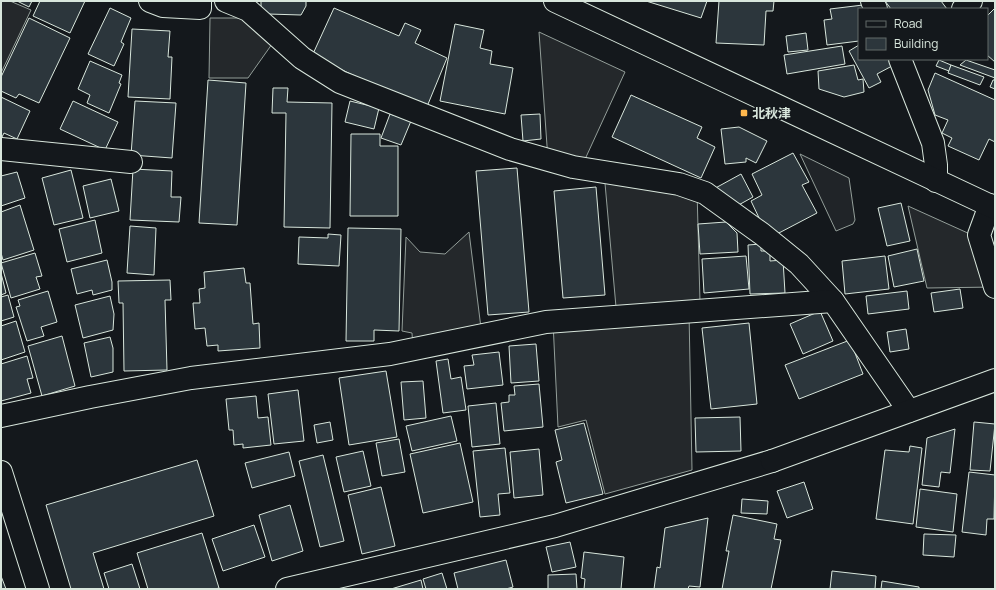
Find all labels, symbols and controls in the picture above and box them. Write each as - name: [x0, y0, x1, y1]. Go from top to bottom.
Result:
- legend: [858, 8, 988, 60]
- text: Road: [894, 15, 922, 32]
- text: Building: [894, 35, 938, 52]
- place label: 北秋津: [752, 104, 791, 122]
- marker: 北秋津: [739, 108, 749, 118]

